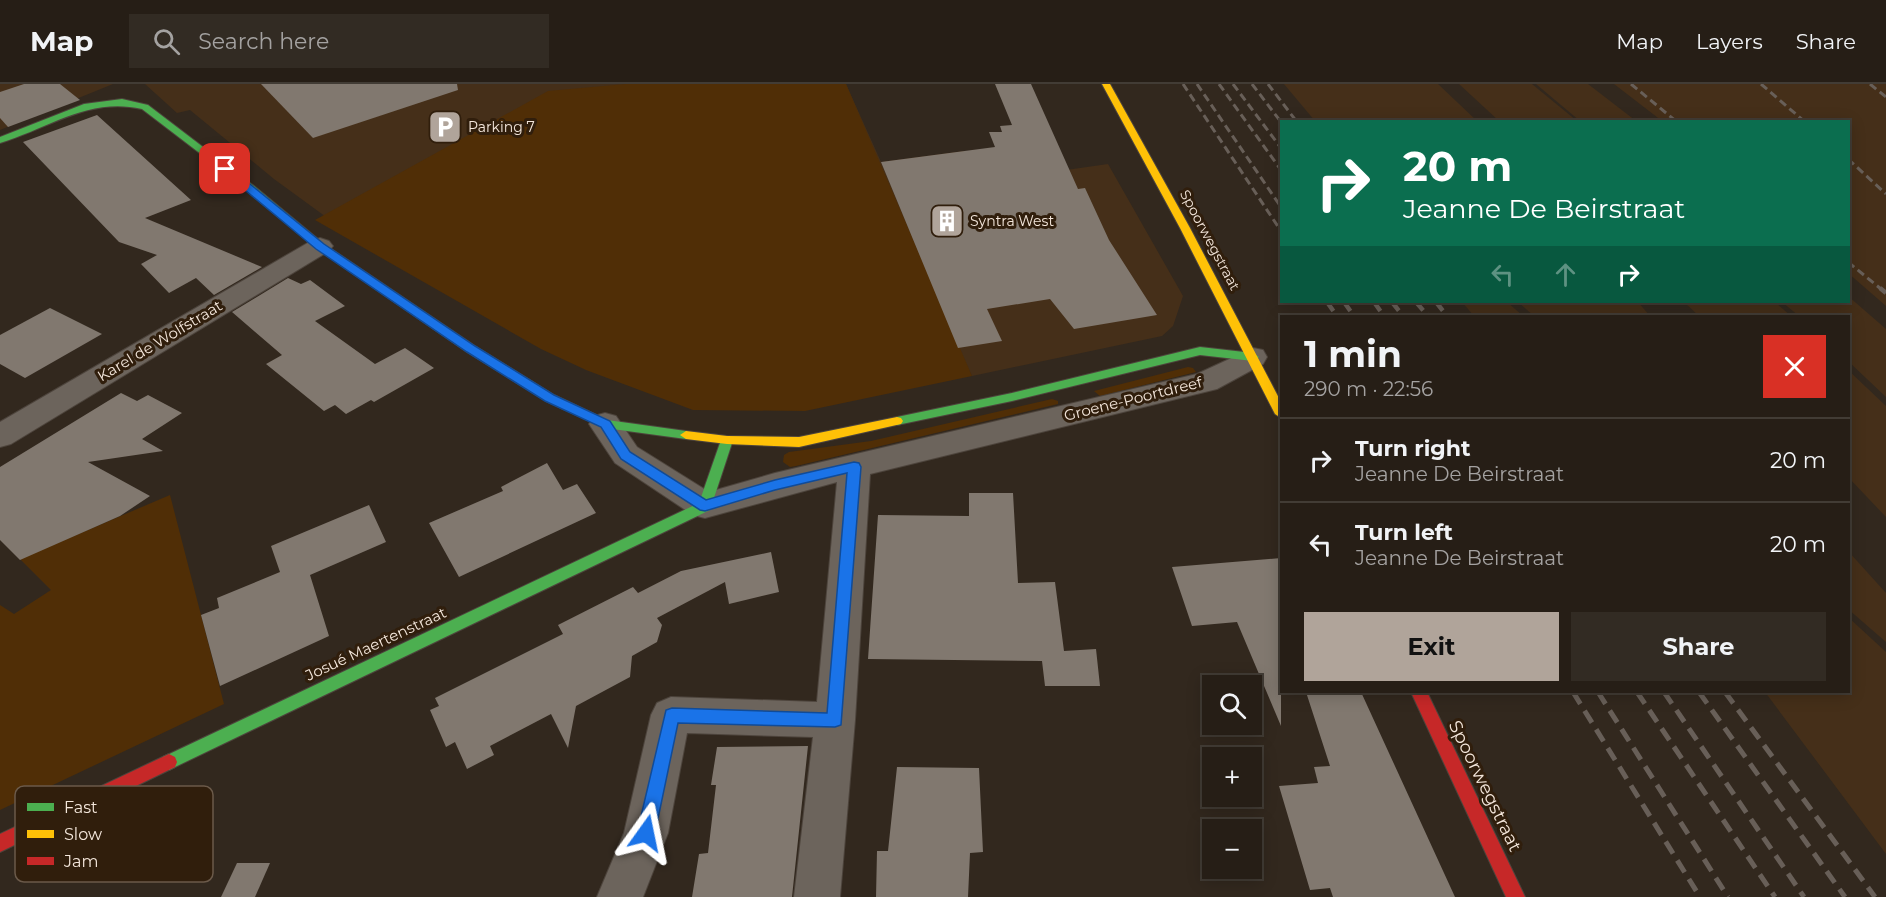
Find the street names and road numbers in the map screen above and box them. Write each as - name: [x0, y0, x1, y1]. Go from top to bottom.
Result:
- street label: Spoorwegstraat: [1176, 187, 1244, 294]
- street label: Karel de Wolfstraat: [94, 296, 226, 385]
- street label: Groene-Poortdreef: [1062, 372, 1205, 425]
- street label: Josué Maertenstraat: [301, 603, 449, 685]
- street label: Spoorwegstraat: [1444, 717, 1526, 855]

